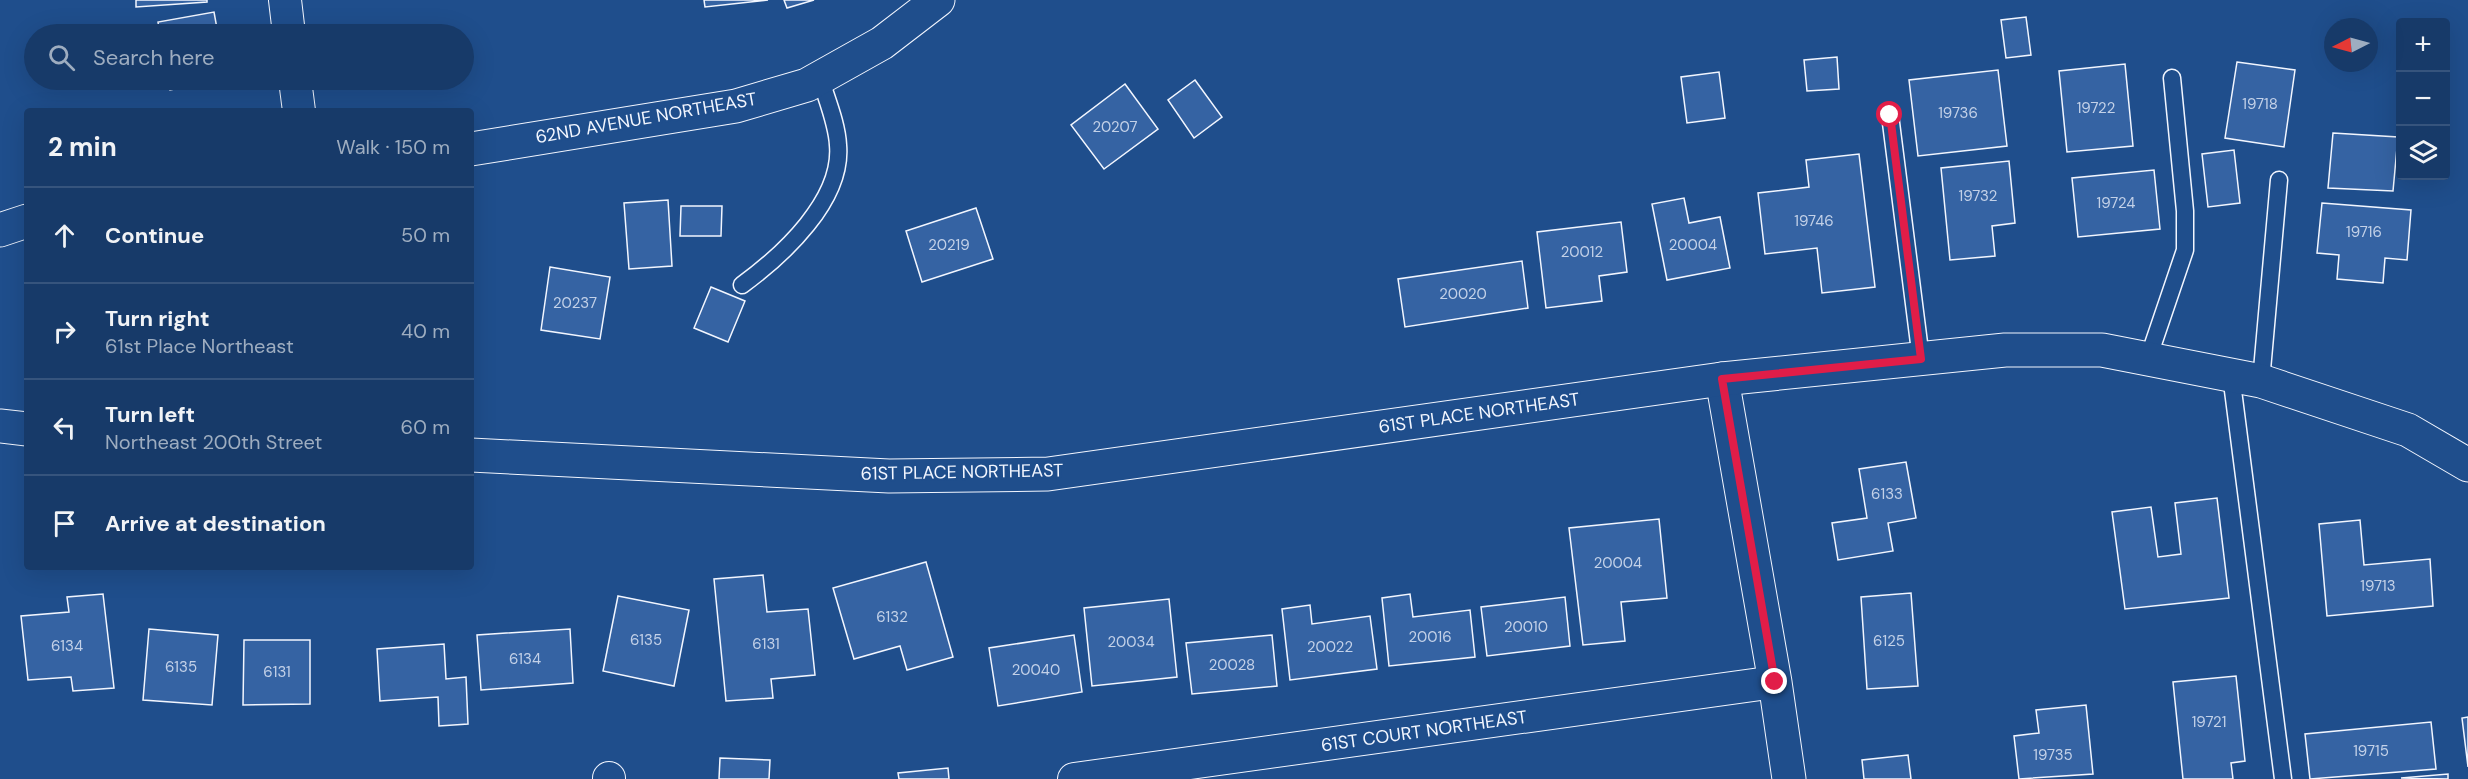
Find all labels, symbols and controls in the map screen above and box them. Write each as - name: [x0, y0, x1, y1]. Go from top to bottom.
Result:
- north arrow: [2324, 18, 2378, 72]
- map controls: [2396, 18, 2450, 180]
- button: +: [2396, 18, 2450, 72]
- search box: [24, 24, 474, 90]
- icon: search: [45, 41, 78, 74]
- text: Search here: [93, 43, 214, 72]
- button: −: [2396, 72, 2450, 126]
- street label: 62ND AVENUE NORTHEAST: [534, 87, 758, 149]
- house number: 19718: [2242, 94, 2278, 114]
- house number: 19722: [2077, 98, 2115, 118]
- route start: [1876, 101, 1902, 127]
- house number: 19736: [1938, 103, 1978, 123]
- house number: 20207: [1092, 117, 1138, 137]
- button: layers: [2396, 126, 2450, 180]
- text: 2 min: [48, 130, 117, 164]
- text: Walk · 150 m: [336, 134, 450, 160]
- house number: 19732: [1959, 186, 1997, 206]
- house number: 19724: [2097, 193, 2135, 213]
- house number: 19746: [1794, 211, 1834, 231]
- icon: ahead: [48, 219, 81, 252]
- text: Continue: [105, 221, 204, 250]
- text: 50 m: [401, 222, 450, 248]
- house number: 19716: [2346, 222, 2382, 242]
- house number: 20219: [928, 235, 970, 255]
- house number: 20004: [1669, 235, 1717, 255]
- house number: 20012: [1561, 242, 1603, 262]
- house number: 20020: [1439, 284, 1487, 304]
- house number: 20237: [553, 293, 597, 313]
- text: Turn right: [105, 304, 210, 333]
- icon: right: [48, 315, 81, 348]
- text: 40 m: [401, 318, 450, 344]
- text: 61st Place Northeast: [105, 333, 294, 359]
- street label: 61ST PLACE NORTHEAST: [1377, 387, 1581, 439]
- text: Turn left: [105, 400, 195, 429]
- icon: left: [48, 411, 81, 444]
- text: 60 m: [401, 414, 450, 440]
- text: Northeast 200th Street: [105, 429, 322, 455]
- street label: 61ST PLACE NORTHEAST: [860, 458, 1064, 486]
- house number: 6133: [1871, 484, 1903, 504]
- icon: arrive: [48, 507, 81, 540]
- text: Arrive at destination: [105, 509, 326, 538]
- house number: 20004: [1594, 553, 1642, 573]
- house number: 19713: [2360, 576, 2396, 596]
- house number: 6132: [876, 607, 908, 627]
- house number: 20010: [1504, 617, 1548, 637]
- house number: 20016: [1408, 627, 1452, 647]
- house number: 6135: [630, 630, 662, 650]
- house number: 6125: [1873, 631, 1905, 651]
- house number: 20034: [1108, 632, 1154, 652]
- house number: 6131: [752, 634, 780, 654]
- house number: 6134: [51, 636, 83, 656]
- house number: 20022: [1307, 637, 1353, 657]
- house number: 6134: [509, 649, 541, 669]
- house number: 20028: [1209, 655, 1255, 675]
- house number: 6135: [165, 657, 197, 677]
- house number: 20040: [1012, 660, 1060, 680]
- house number: 6131: [263, 662, 291, 682]
- route end: [1761, 668, 1787, 694]
- street label: 61ST COURT NORTHEAST: [1319, 705, 1529, 757]
- house number: 19721: [2192, 712, 2226, 732]
- house number: 19715: [2353, 741, 2389, 761]
- house number: 19735: [2033, 745, 2073, 765]

